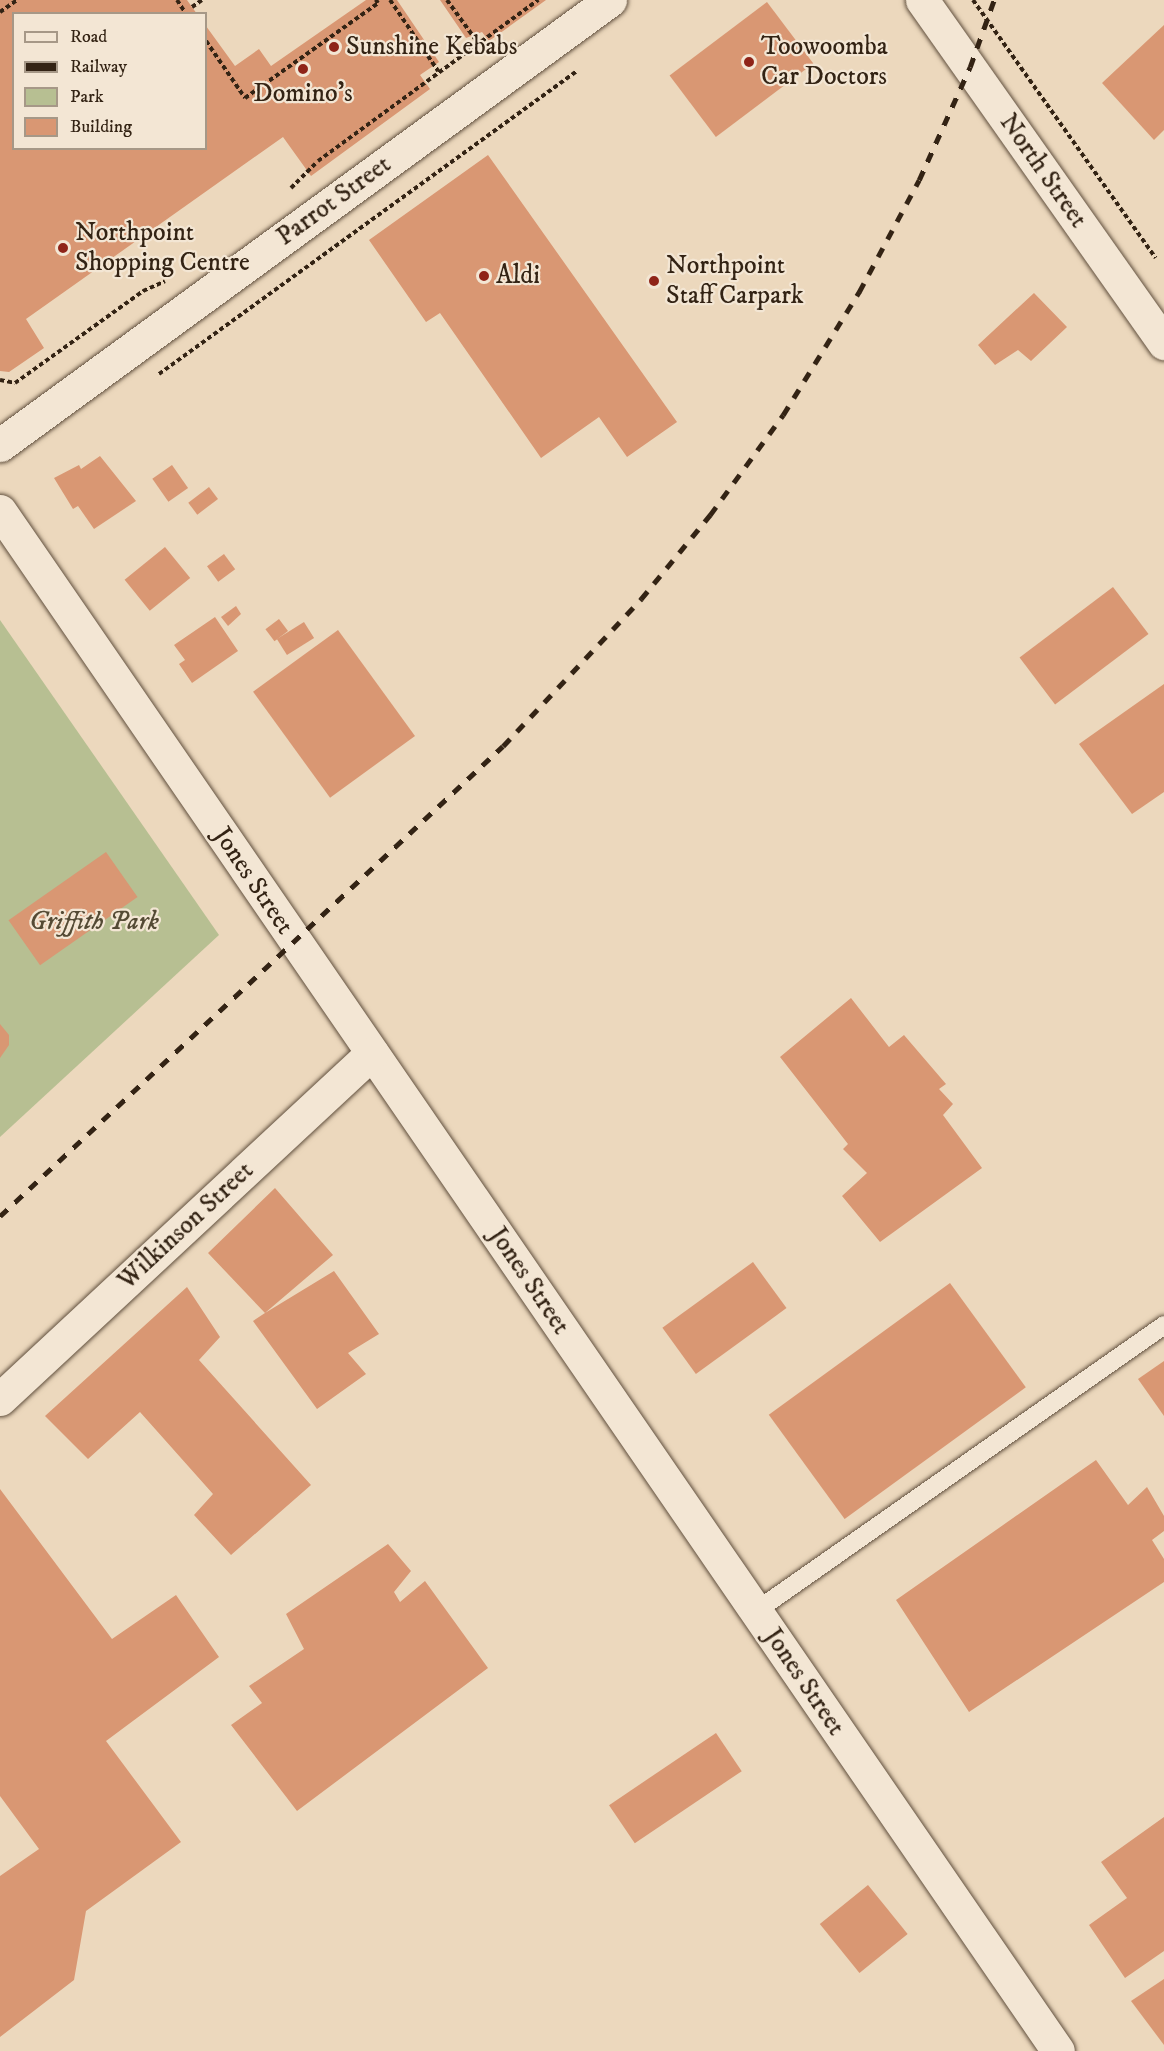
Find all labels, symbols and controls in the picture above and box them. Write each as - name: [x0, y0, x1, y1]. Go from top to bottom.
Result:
- legend: [12, 12, 207, 150]
- text: Road: [70, 26, 107, 48]
- place label: Sunshine Kebabs: [346, 31, 517, 63]
- place label: Toowoomba Car Doctors: [761, 31, 888, 92]
- marker: Sunshine Kebabs: [327, 40, 341, 54]
- marker: Toowoomba Car Doctors: [742, 55, 756, 69]
- text: Railway: [70, 56, 127, 78]
- marker: Domino's: [296, 62, 310, 76]
- place label: Domino's: [253, 78, 353, 110]
- text: Park: [70, 86, 104, 108]
- street label: North Street: [992, 108, 1094, 234]
- text: Building: [70, 116, 132, 138]
- street label: Parrot Street: [271, 149, 397, 253]
- place label: Northpoint Shopping Centre: [75, 217, 250, 278]
- marker: Northpoint Shopping Centre: [56, 241, 70, 255]
- place label: Northpoint Staff Carpark: [666, 250, 804, 312]
- place label: Aldi: [496, 260, 540, 292]
- marker: Aldi: [477, 269, 491, 283]
- marker: Northpoint Staff Carpark: [647, 274, 661, 288]
- street label: Jones Street: [206, 821, 300, 941]
- park label: Griffith Park: [29, 906, 159, 938]
- street label: Wilkinson Street: [112, 1155, 260, 1297]
- street label: Jones Street: [482, 1221, 576, 1341]
- street label: Jones Street: [757, 1622, 851, 1742]

